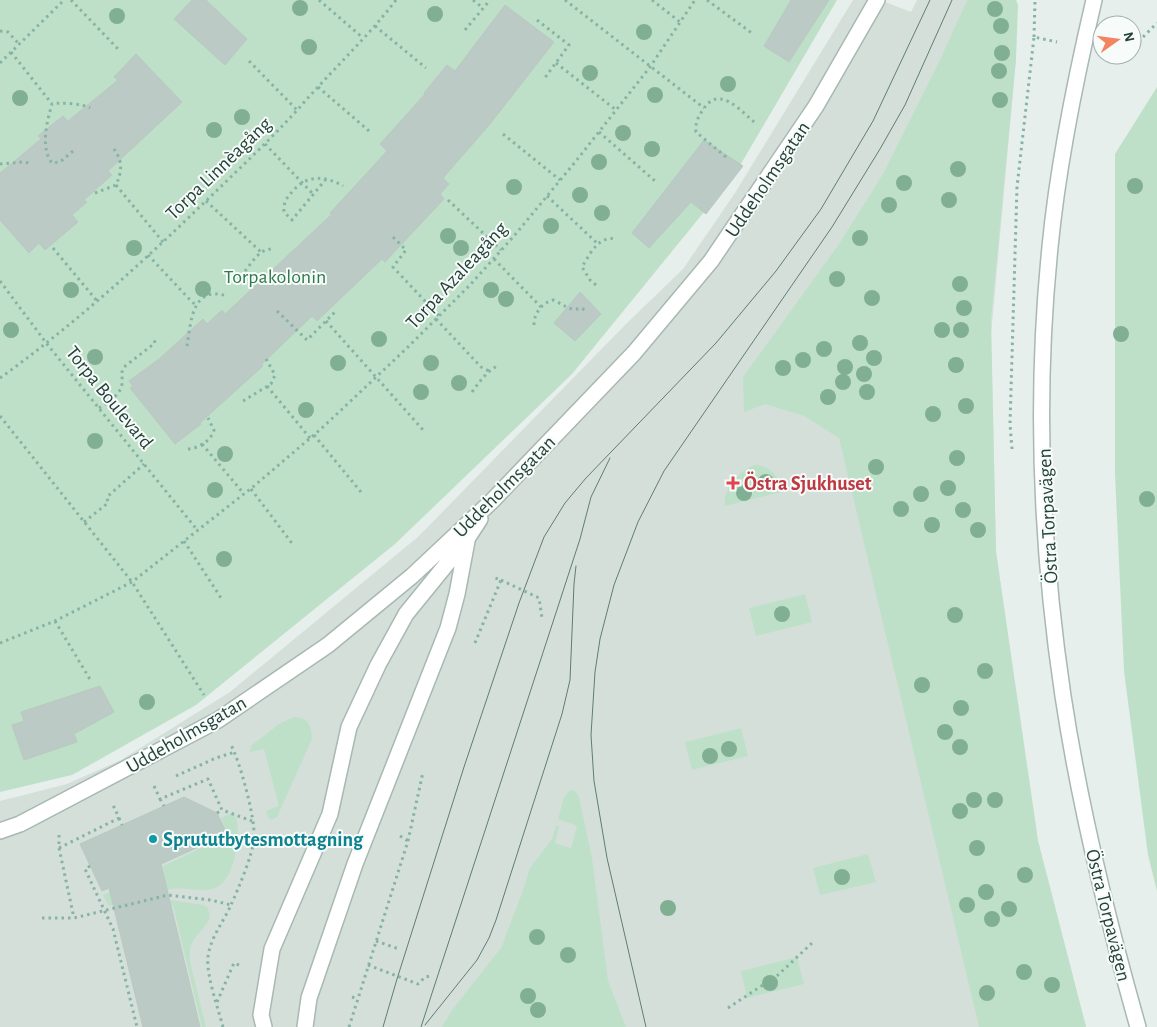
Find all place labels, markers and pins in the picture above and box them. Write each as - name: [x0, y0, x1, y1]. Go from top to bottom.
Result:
- place label: Östra Sjukhuset: [744, 471, 872, 494]
- marker: Östra Sjukhuset: [726, 476, 740, 490]
- place label: Sprututbytesmottagning: [163, 830, 364, 850]
- marker: Sprututbytesmottagning: [147, 833, 159, 845]

